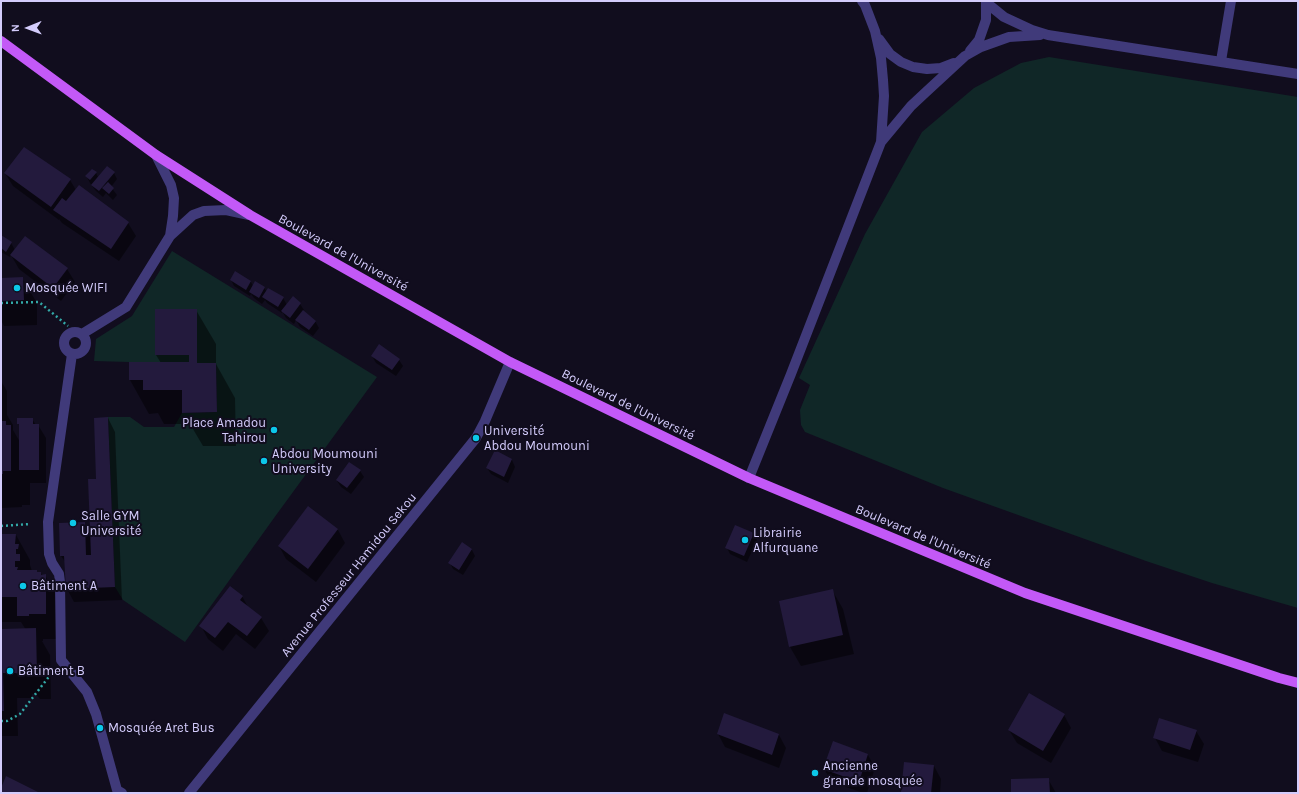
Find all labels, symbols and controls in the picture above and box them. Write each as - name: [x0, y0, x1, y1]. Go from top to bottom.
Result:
- north arrow: [8, 8, 48, 48]
- text: N: [9, 24, 22, 32]
- street label: Boulevard de l'Université: [275, 211, 411, 295]
- place label: Mosquée WIFI: [25, 280, 108, 296]
- marker: Mosquée WIFI: [12, 283, 22, 293]
- street label: Boulevard de l'Université: [559, 366, 697, 444]
- place label: Place Amadou Tahirou: [182, 415, 266, 446]
- place label: Université Abdou Moumouni: [484, 423, 590, 454]
- marker: Place Amadou Tahirou: [269, 425, 279, 435]
- marker: Université Abdou Moumouni: [471, 433, 481, 443]
- place label: Abdou Moumouni University: [272, 446, 378, 477]
- marker: Abdou Moumouni University: [259, 456, 269, 466]
- street label: Avenue Professeur Hamidou Sekou: [278, 490, 420, 660]
- street label: Boulevard de l'Université: [853, 501, 993, 573]
- place label: Salle GYM Université: [81, 508, 141, 539]
- marker: Salle GYM Université: [68, 518, 78, 528]
- place label: Librairie Alfurquane: [753, 525, 818, 556]
- marker: Librairie Alfurquane: [740, 535, 750, 545]
- place label: Bâtiment A: [31, 578, 97, 594]
- marker: Bâtiment A: [18, 581, 28, 591]
- place label: Bâtiment B: [18, 663, 85, 679]
- marker: Bâtiment B: [5, 666, 15, 676]
- place label: Mosquée Aret Bus: [108, 720, 214, 736]
- marker: Mosquée Aret Bus: [95, 723, 105, 733]
- place label: Ancienne grande mosquée: [823, 758, 922, 789]
- marker: Ancienne grande mosquée: [810, 768, 820, 778]

